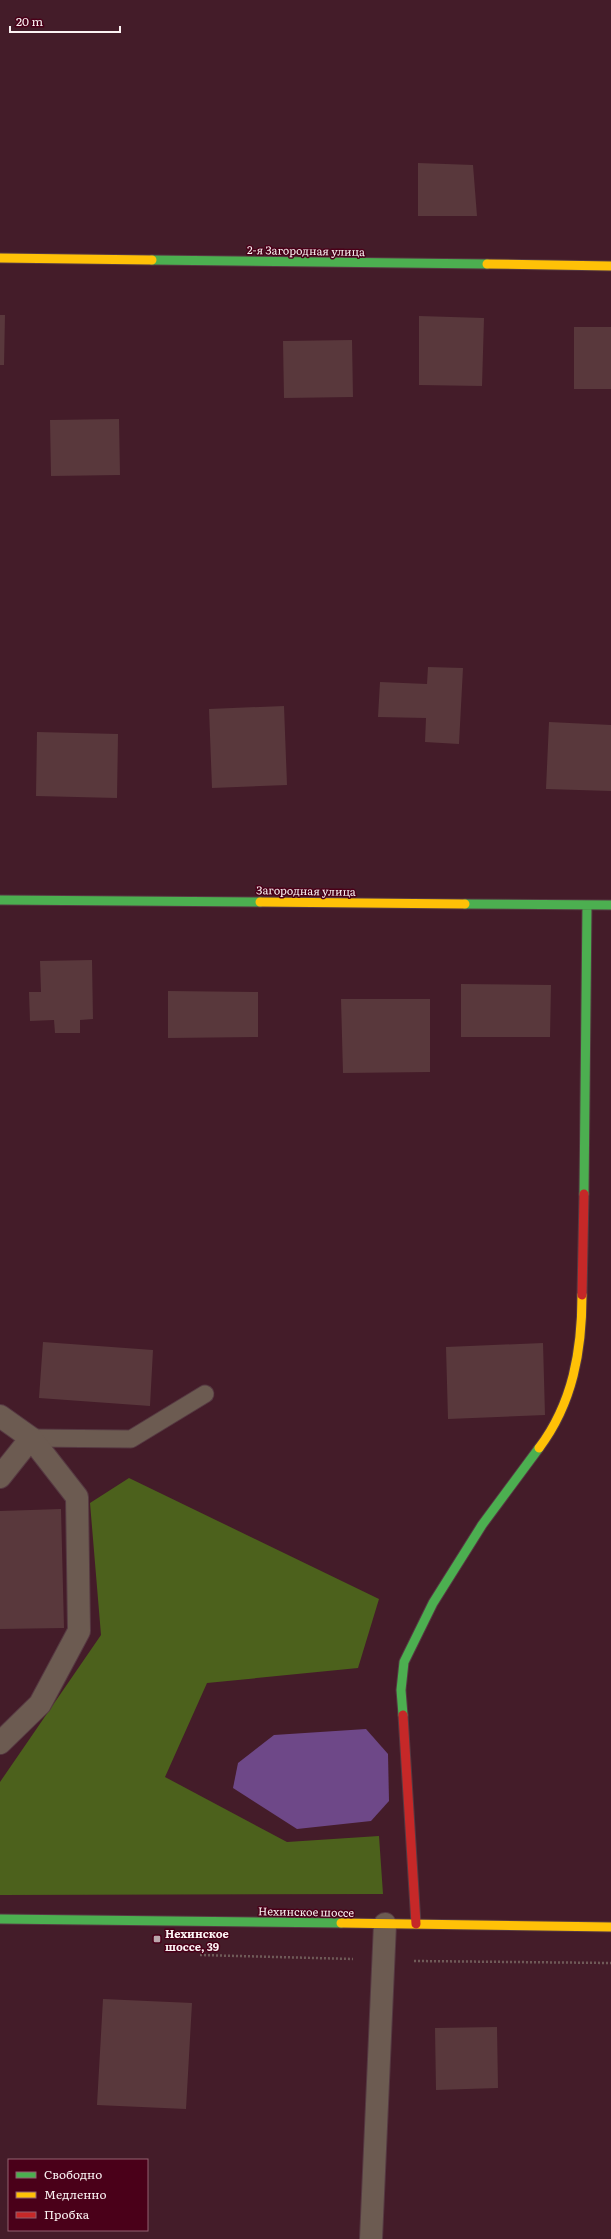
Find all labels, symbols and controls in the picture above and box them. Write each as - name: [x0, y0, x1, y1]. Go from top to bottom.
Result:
- scale bar: [10, 8, 120, 34]
- text: 20 m: [16, 12, 43, 30]
- street label: 2-я Загородная улица: [247, 241, 365, 259]
- street label: Загородная улица: [256, 881, 356, 899]
- street label: Нехинское шоссе: [258, 1902, 354, 1920]
- place label: Нехинское шоссе, 39: [165, 1925, 229, 1954]
- marker: Нехинское шоссе, 39: [152, 1934, 162, 1944]
- legend: [8, 2159, 148, 2231]
- text: Свободно: [44, 2165, 102, 2183]
- text: Медленно: [44, 2185, 107, 2203]
- text: Пробка: [44, 2205, 90, 2223]

